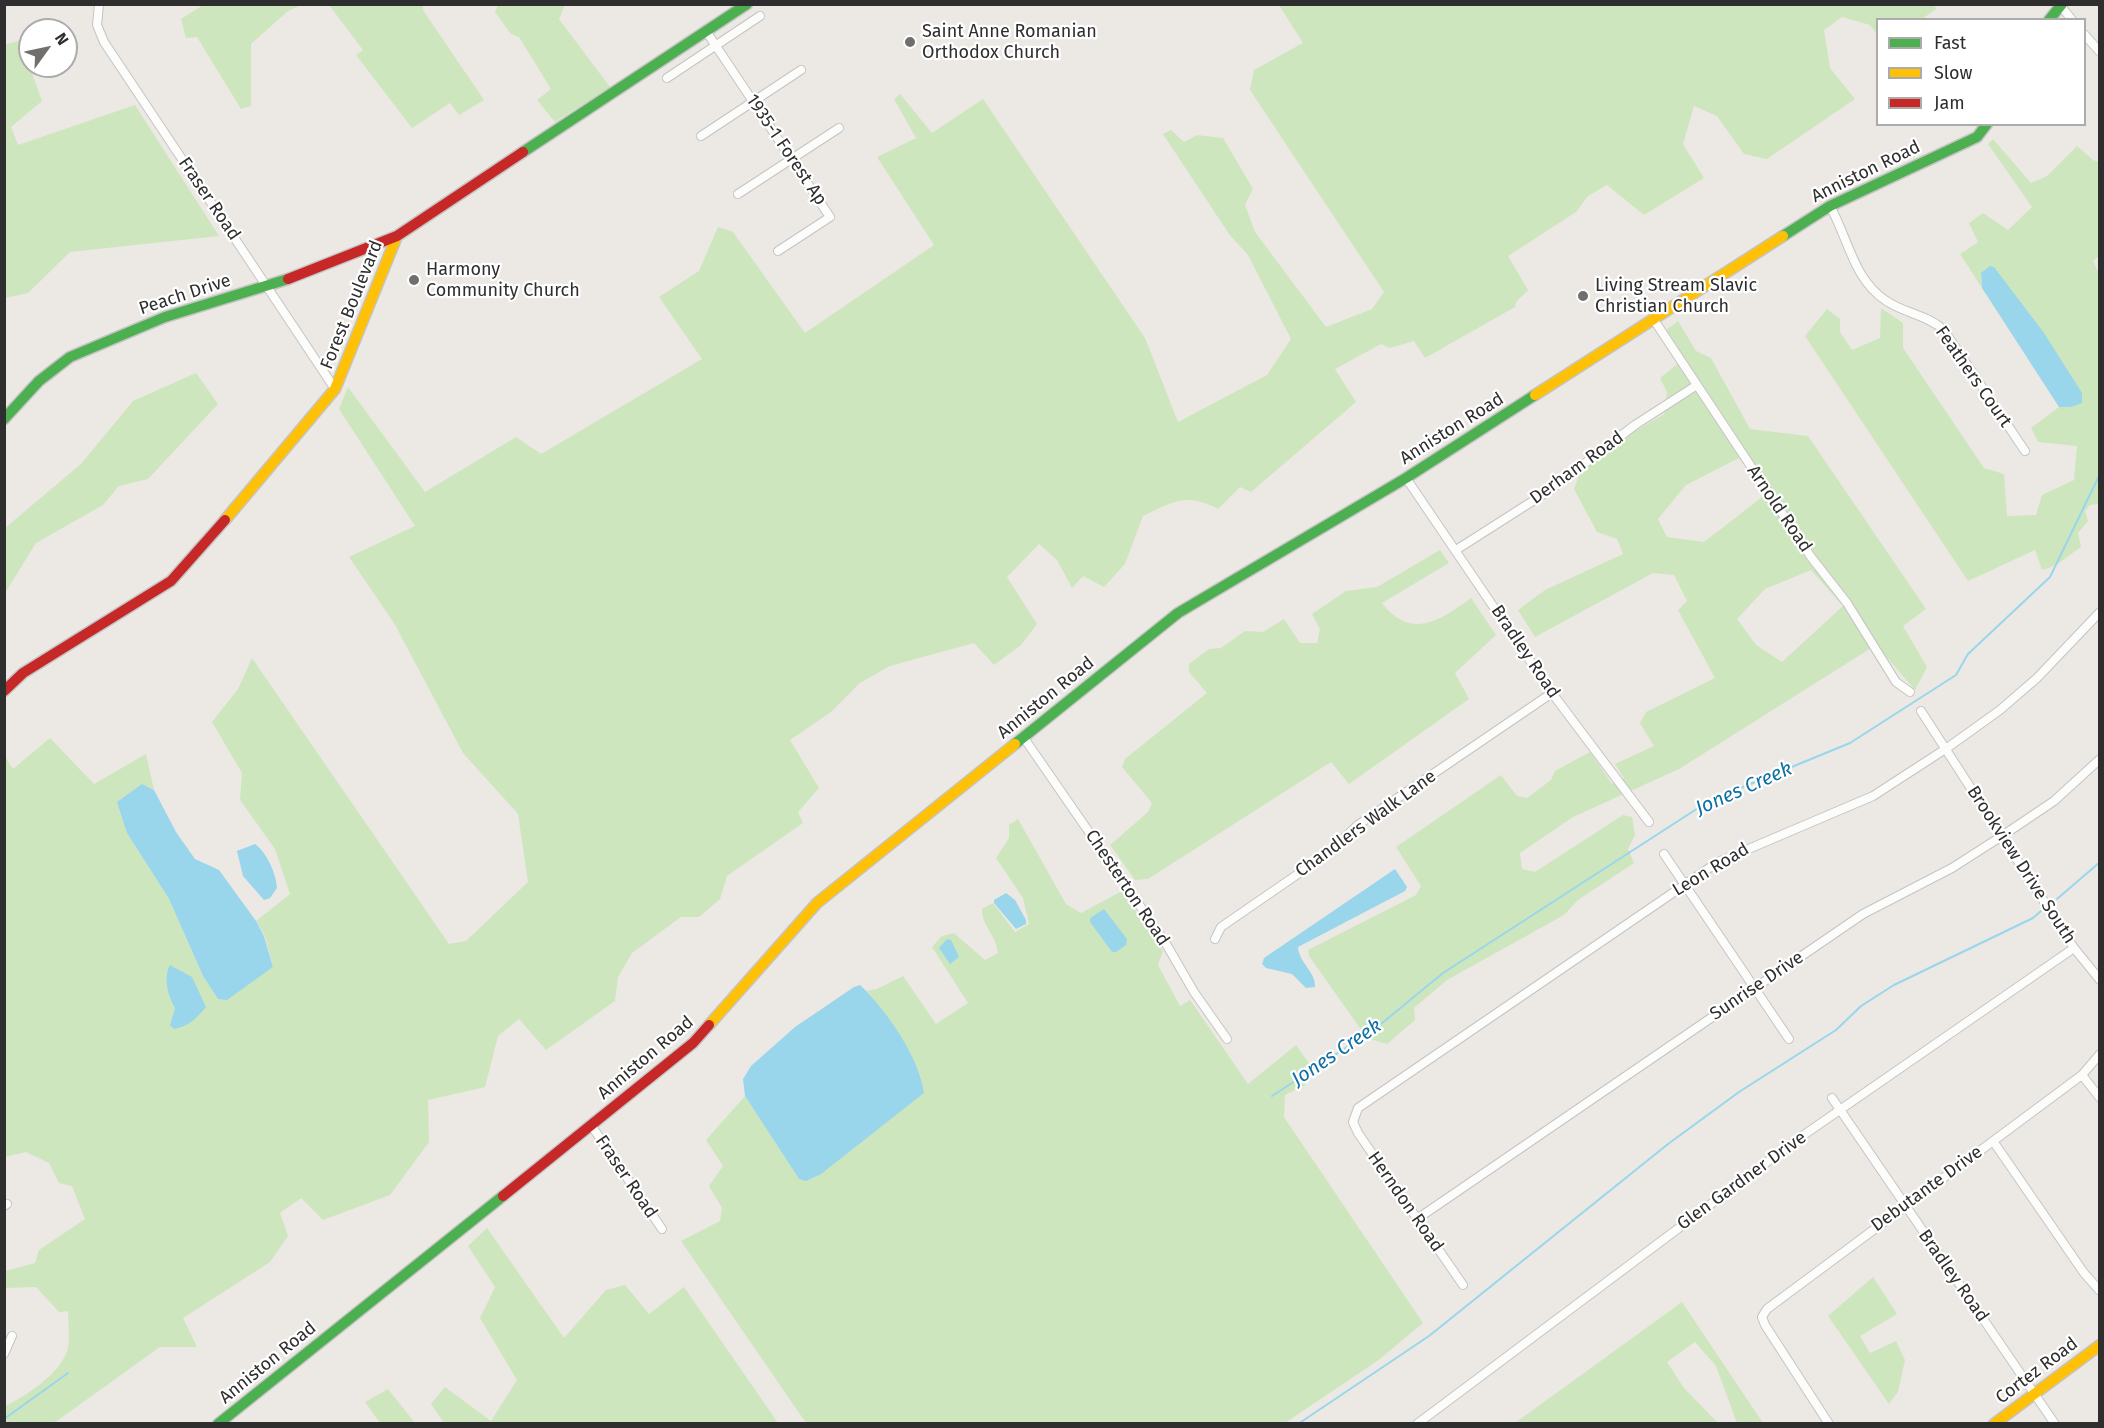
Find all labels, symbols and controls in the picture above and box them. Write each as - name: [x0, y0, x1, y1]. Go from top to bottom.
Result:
- north arrow: [18, 18, 78, 78]
- legend: [1876, 18, 2086, 126]
- place label: Saint Anne Romanian Orthodox Church: [922, 21, 1097, 63]
- text: N: [51, 29, 73, 49]
- text: Fast: [1934, 32, 1966, 54]
- marker: Saint Anne Romanian Orthodox Church: [903, 35, 917, 49]
- text: Slow: [1934, 62, 1972, 84]
- street label: 1935-1 Forest Ap: [741, 90, 831, 210]
- text: Jam: [1934, 92, 1965, 114]
- street label: Anniston Road: [1808, 136, 1924, 208]
- street label: Fraser Road: [173, 153, 245, 245]
- street label: Forest Boulevard: [316, 237, 388, 373]
- place label: Harmony Community Church: [426, 259, 580, 302]
- street label: Peach Drive: [136, 270, 234, 320]
- marker: Harmony Community Church: [407, 273, 421, 287]
- place label: Living Stream Slavic Christian Church: [1595, 275, 1757, 318]
- marker: Living Stream Slavic Christian Church: [1576, 289, 1590, 303]
- street label: Feathers Court: [1930, 322, 2016, 432]
- street label: Anniston Road: [1396, 388, 1508, 470]
- street label: Derham Road: [1526, 427, 1628, 509]
- street label: Arnold Road: [1742, 461, 1816, 557]
- street label: Bradley Road: [1486, 601, 1564, 703]
- street label: Anniston Road: [993, 652, 1099, 744]
- water label: Jones Creek: [1692, 757, 1796, 821]
- street label: Chandlers Walk Lane: [1291, 766, 1441, 882]
- street label: Brookview Drive South: [1962, 782, 2080, 948]
- street label: Chesterton Road: [1080, 826, 1174, 950]
- street label: Leon Road: [1669, 839, 1753, 901]
- street label: Sunrise Drive: [1706, 947, 1808, 1025]
- street label: Anniston Road: [594, 1012, 698, 1104]
- water label: Jones Creek: [1288, 1014, 1386, 1092]
- street label: Glen Gardner Drive: [1673, 1127, 1811, 1235]
- street label: Fraser Road: [590, 1131, 662, 1223]
- street label: Debutante Drive: [1867, 1141, 1987, 1237]
- street label: Herndon Road: [1362, 1148, 1448, 1256]
- street label: Bradley Road: [1913, 1226, 1993, 1326]
- street label: Anniston Road: [215, 1317, 321, 1409]
- street label: Cortez Road: [1992, 1333, 2082, 1409]

